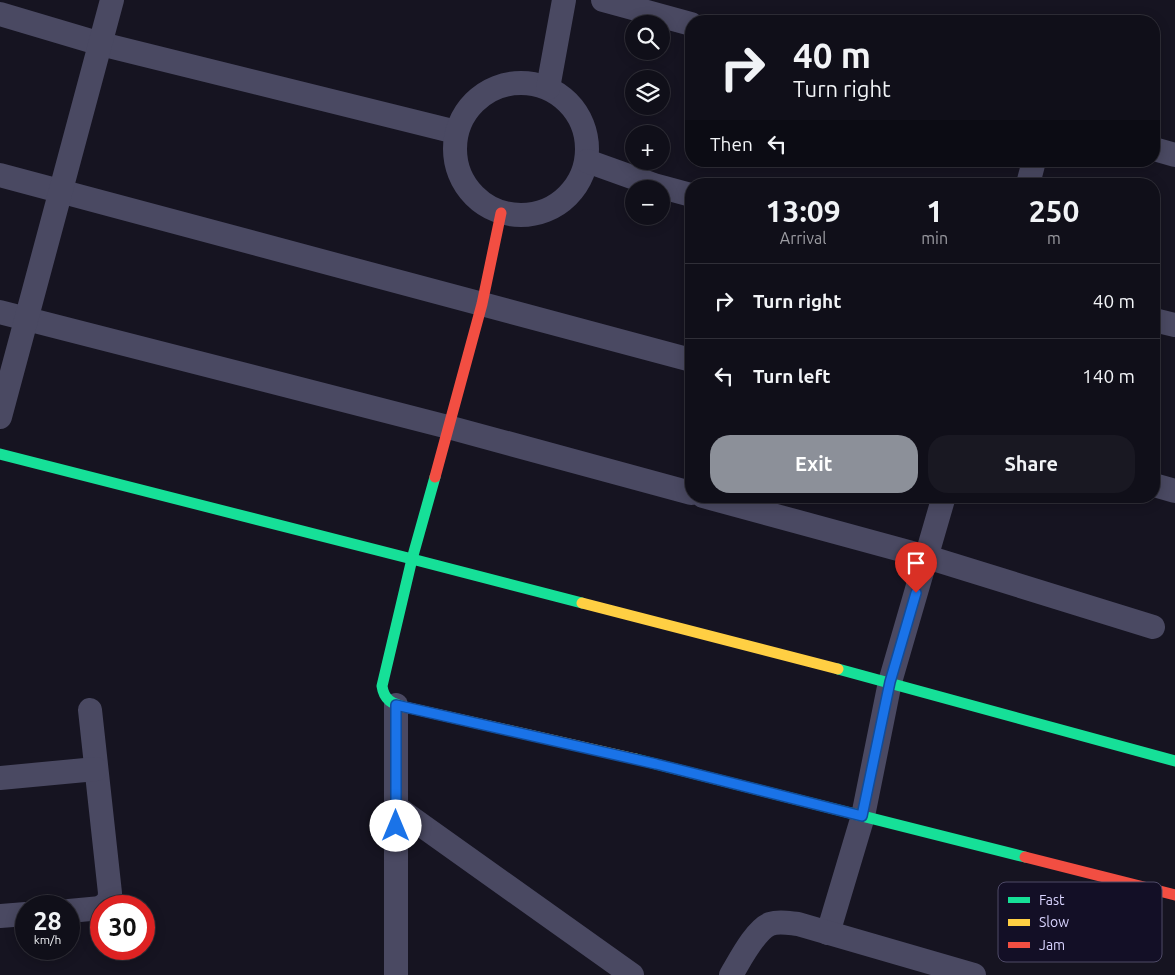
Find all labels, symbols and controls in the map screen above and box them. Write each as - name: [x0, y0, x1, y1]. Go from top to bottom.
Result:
- map controls: [625, 15, 670, 225]
- button: search: [625, 15, 670, 60]
- icon: right: [710, 35, 775, 100]
- text: 40 m: [793, 35, 871, 75]
- button: layers: [625, 70, 670, 115]
- text: Turn right: [793, 76, 891, 101]
- button: +: [625, 125, 670, 170]
- icon: left: [763, 130, 791, 158]
- text: Then: [710, 133, 753, 155]
- button: −: [625, 180, 670, 225]
- text: 13:09: [766, 194, 841, 228]
- text: 1: [926, 194, 943, 228]
- text: 250: [1029, 194, 1079, 228]
- text: Arrival: [780, 229, 826, 247]
- text: min: [921, 229, 948, 247]
- text: m: [1047, 229, 1061, 247]
- icon: right: [710, 287, 738, 315]
- text: Turn right: [753, 290, 841, 312]
- text: 40 m: [1093, 290, 1135, 312]
- icon: left: [710, 362, 738, 390]
- text: Turn left: [753, 365, 831, 387]
- text: 140 m: [1082, 365, 1135, 387]
- button: Exit: [710, 435, 918, 493]
- button: Share: [928, 435, 1135, 493]
- pin: [895, 542, 937, 593]
- icon: arrive: [902, 549, 930, 577]
- position arrow: [369, 799, 421, 851]
- legend: [998, 882, 1162, 962]
- text: Fast: [1039, 892, 1065, 908]
- speed limit sign: 30: [90, 895, 155, 960]
- text: 28: [33, 907, 62, 935]
- text: Slow: [1039, 914, 1069, 930]
- text: km/h: [34, 933, 61, 946]
- text: Jam: [1039, 937, 1065, 953]

